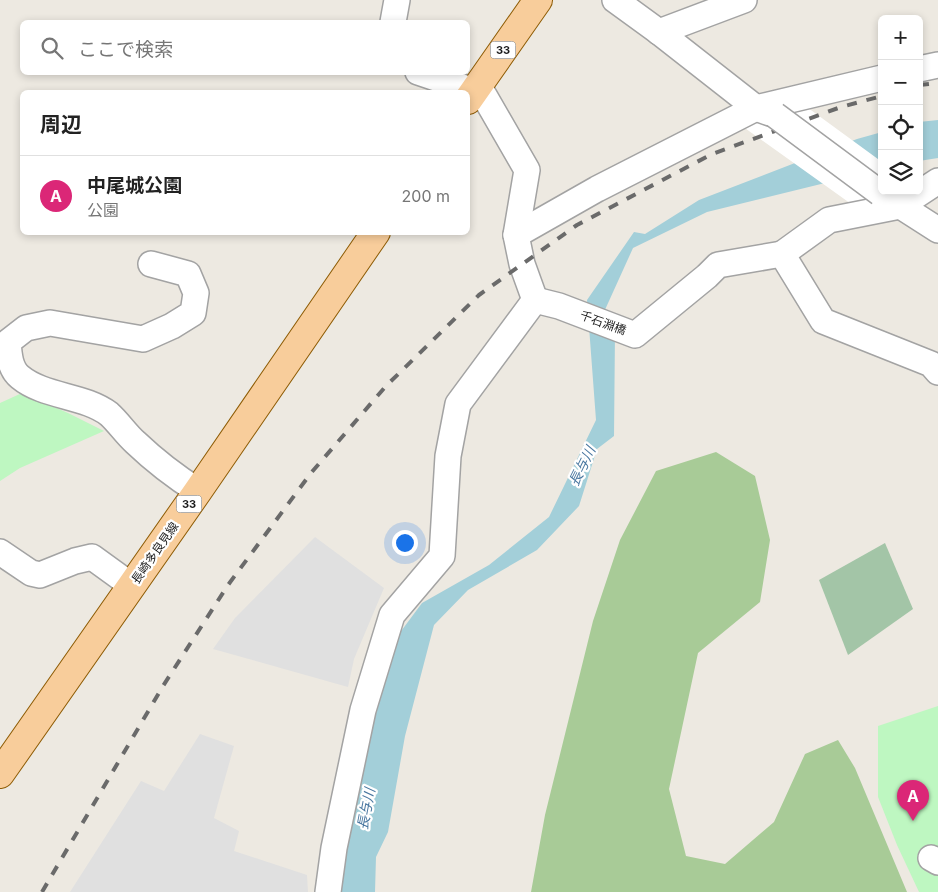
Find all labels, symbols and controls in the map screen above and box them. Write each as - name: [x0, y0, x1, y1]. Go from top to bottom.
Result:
- map controls: [878, 15, 923, 195]
- button: +: [878, 15, 923, 60]
- search box: [20, 20, 470, 75]
- icon: search: [38, 34, 66, 62]
- text: ここで検索: [78, 38, 173, 61]
- road number: 33: [490, 42, 516, 58]
- button: −: [878, 60, 923, 105]
- button: locate: [878, 105, 923, 150]
- text: 周辺: [40, 112, 82, 137]
- button: layers: [878, 150, 923, 195]
- text: 中尾城公園: [87, 174, 182, 197]
- text: A: [50, 186, 62, 206]
- text: 200 m: [402, 186, 450, 206]
- text: 公園: [87, 200, 119, 220]
- street label: 千石淵橋: [578, 307, 628, 338]
- water label: 長与川: [565, 441, 599, 488]
- road number: 33: [176, 496, 202, 512]
- street label: 長崎多良見線: [128, 519, 181, 587]
- your location: [392, 530, 418, 556]
- pin: A: [897, 780, 929, 821]
- water label: 長与川: [353, 785, 378, 831]

